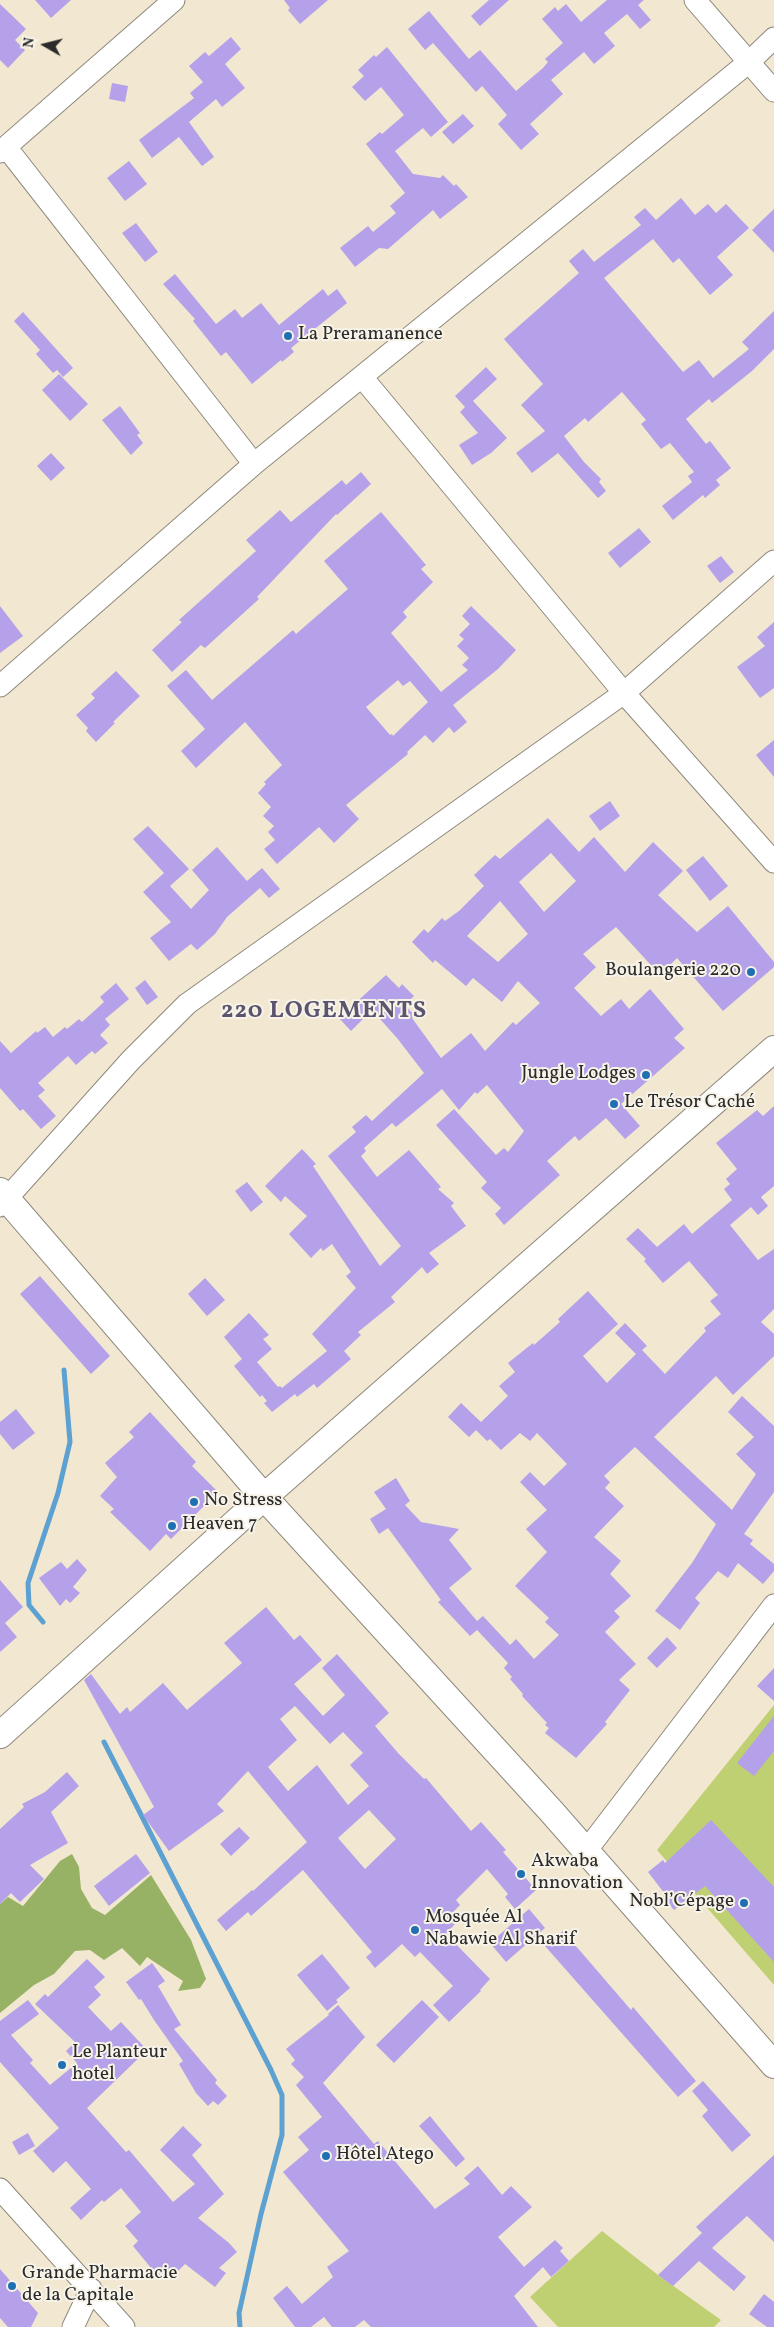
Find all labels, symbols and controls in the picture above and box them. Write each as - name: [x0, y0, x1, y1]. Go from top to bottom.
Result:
- north arrow: [20, 20, 70, 70]
- text: N: [20, 36, 40, 49]
- place label: La Preramanence: [298, 325, 443, 347]
- marker: La Preramanence: [282, 330, 294, 342]
- place label: Boulangerie 220: [605, 961, 741, 983]
- marker: Boulangerie 220: [745, 966, 757, 978]
- district label: 220 LOGEMENTS: [219, 999, 429, 1027]
- place label: Jungle Lodges: [521, 1064, 636, 1086]
- marker: Jungle Lodges: [640, 1069, 652, 1081]
- place label: Le Trésor Caché: [624, 1093, 755, 1115]
- marker: Le Trésor Caché: [608, 1098, 620, 1110]
- place label: No Stress: [204, 1491, 282, 1513]
- marker: No Stress: [188, 1496, 200, 1508]
- place label: Heaven 7: [182, 1515, 257, 1537]
- marker: Heaven 7: [166, 1520, 178, 1532]
- place label: Akwaba Innovation: [531, 1852, 623, 1896]
- marker: Akwaba Innovation: [515, 1868, 527, 1880]
- place label: Nobl’Cépage: [629, 1892, 734, 1914]
- marker: Nobl’Cépage: [738, 1897, 750, 1909]
- place label: Mosquée Al Nabawie Al Sharif: [425, 1908, 575, 1952]
- marker: Mosquée Al Nabawie Al Sharif: [409, 1924, 421, 1936]
- place label: Le Planteur hotel: [72, 2043, 167, 2087]
- marker: Le Planteur hotel: [56, 2059, 68, 2071]
- place label: Hôtel Atego: [336, 2145, 434, 2167]
- marker: Hôtel Atego: [320, 2150, 332, 2162]
- place label: Grande Pharmacie de la Capitale: [22, 2264, 177, 2308]
- marker: Grande Pharmacie de la Capitale: [6, 2280, 18, 2292]

